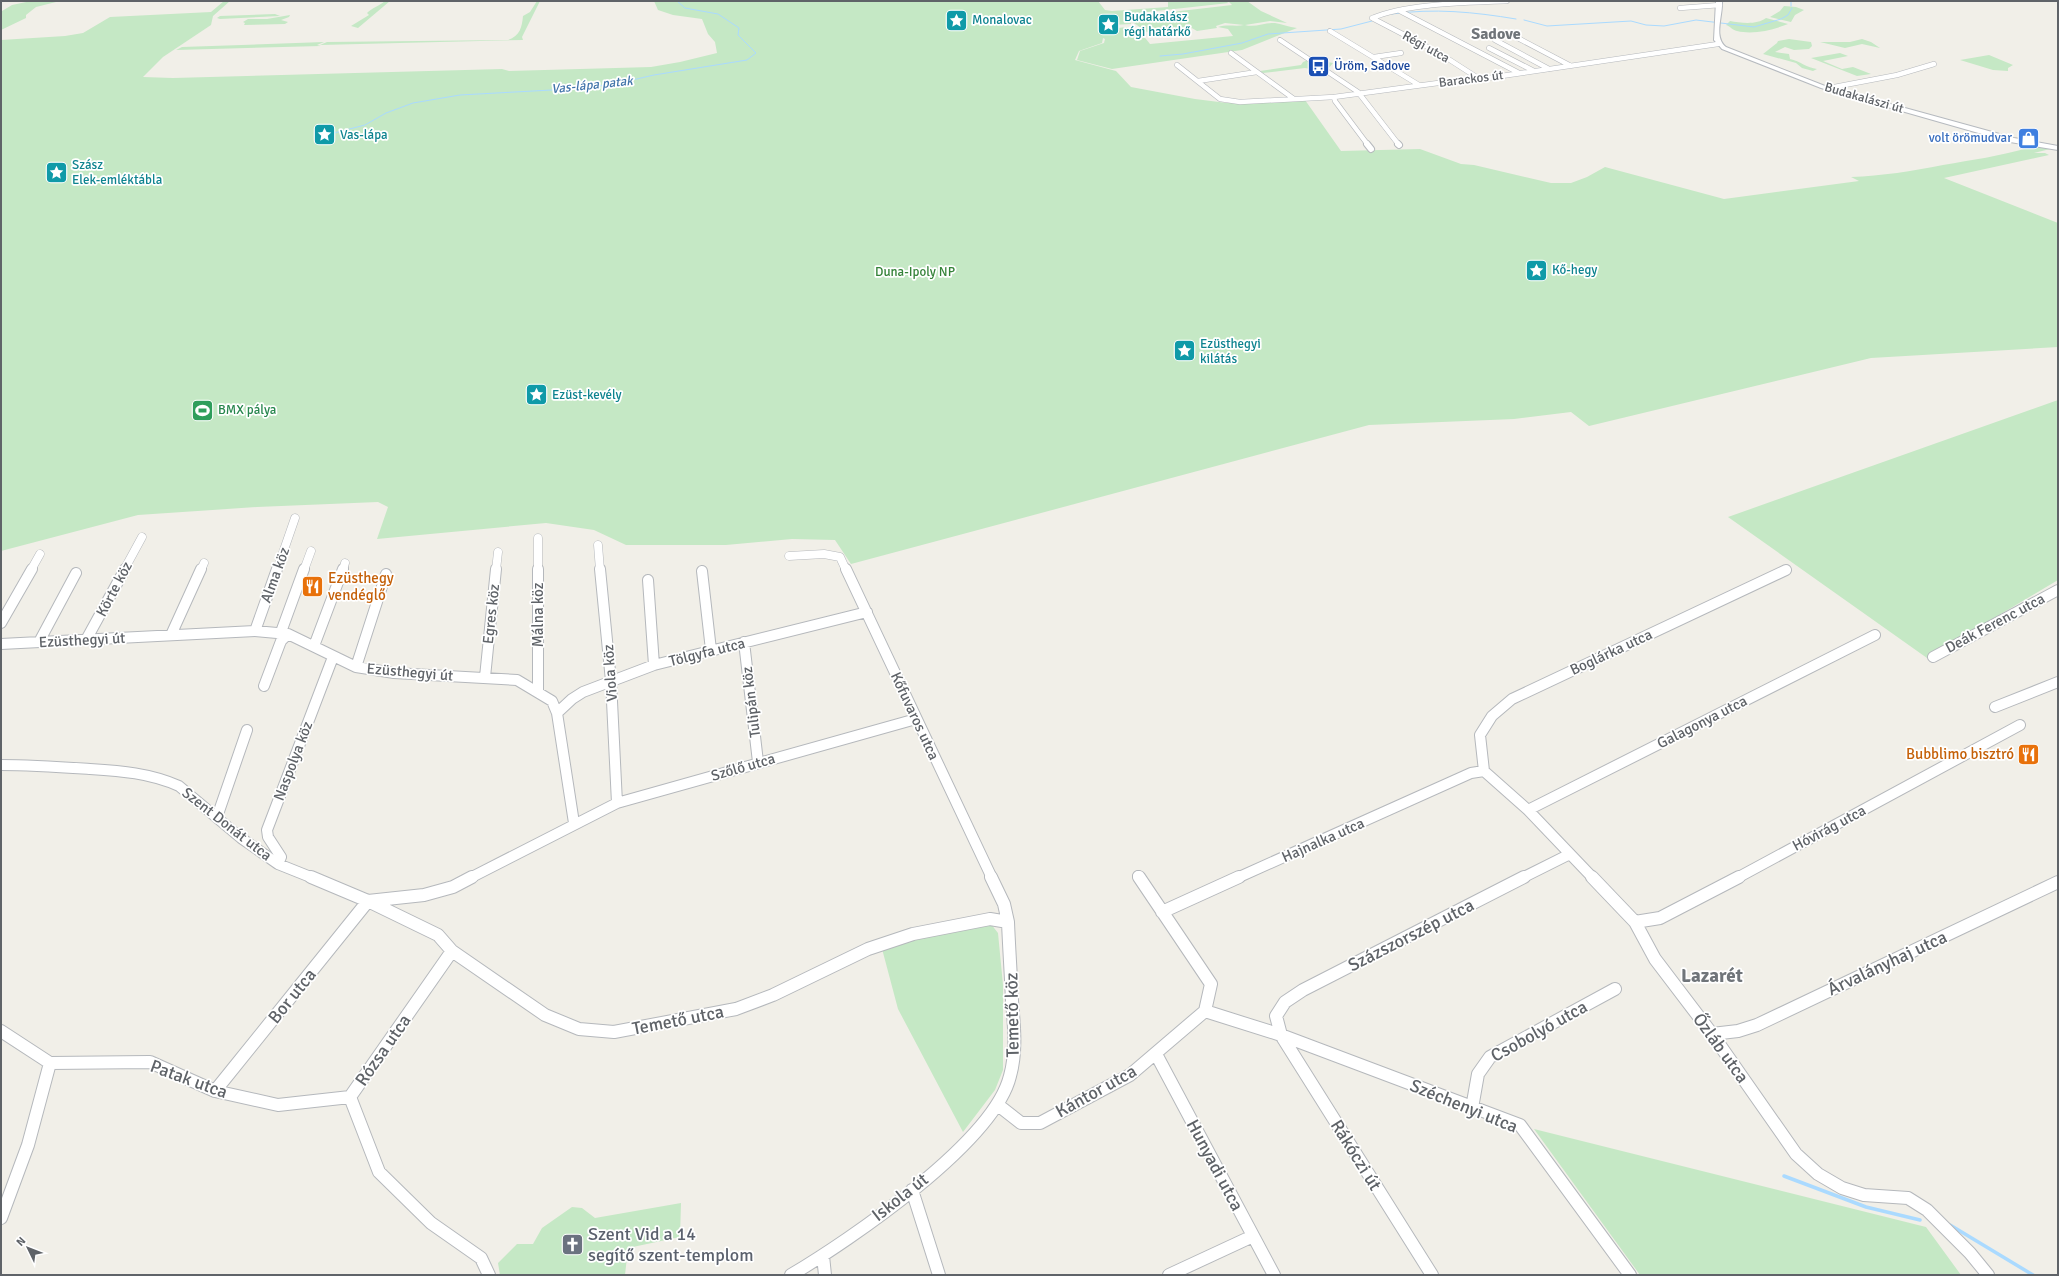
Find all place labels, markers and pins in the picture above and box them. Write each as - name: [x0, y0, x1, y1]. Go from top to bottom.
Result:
- place icon: Monalovac: [943, 7, 969, 33]
- place label: Budakalász régi határkő: [1124, 9, 1191, 40]
- place icon: Budakalász régi határkő: [1096, 11, 1122, 37]
- place label: Monalovac: [972, 12, 1032, 28]
- bus stop icon: Üröm, Sadove: [1305, 53, 1331, 79]
- place label: Üröm, Sadove: [1334, 57, 1410, 74]
- place icon: Vas-lápa: [312, 122, 338, 148]
- shop icon: volt örömudvar: [2015, 125, 2041, 151]
- place label: Vas-lápa: [340, 127, 388, 143]
- place label: volt örömudvar: [1929, 130, 2012, 146]
- place label: Szász Elek-emléktábla: [72, 157, 162, 188]
- place icon: Szász Elek-emléktábla: [43, 159, 69, 185]
- place icon: Kő-hegy: [1524, 257, 1550, 283]
- place label: Kő-hegy: [1552, 262, 1597, 278]
- place label: Ezüsthegyi kilátás: [1200, 336, 1261, 367]
- place icon: Ezüsthegyi kilátás: [1171, 338, 1197, 364]
- place icon: Ezüst-kevély: [524, 382, 550, 408]
- place label: Ezüst-kevély: [552, 387, 622, 403]
- sports icon: BMX pálya: [189, 397, 215, 423]
- place label: BMX pálya: [218, 402, 276, 418]
- place label: Ezüsthegy vendéglő: [328, 569, 394, 604]
- restaurant icon: Ezüsthegy vendéglő: [299, 574, 325, 600]
- restaurant icon: Bubblimo bisztró: [2016, 741, 2042, 767]
- place label: Bubblimo bisztró: [1906, 745, 2014, 763]
- place label: Szent Vid a 14 segítő szent-templom: [588, 1223, 754, 1266]
- church icon: Szent Vid a 14 segítő szent-templom: [559, 1231, 585, 1257]

